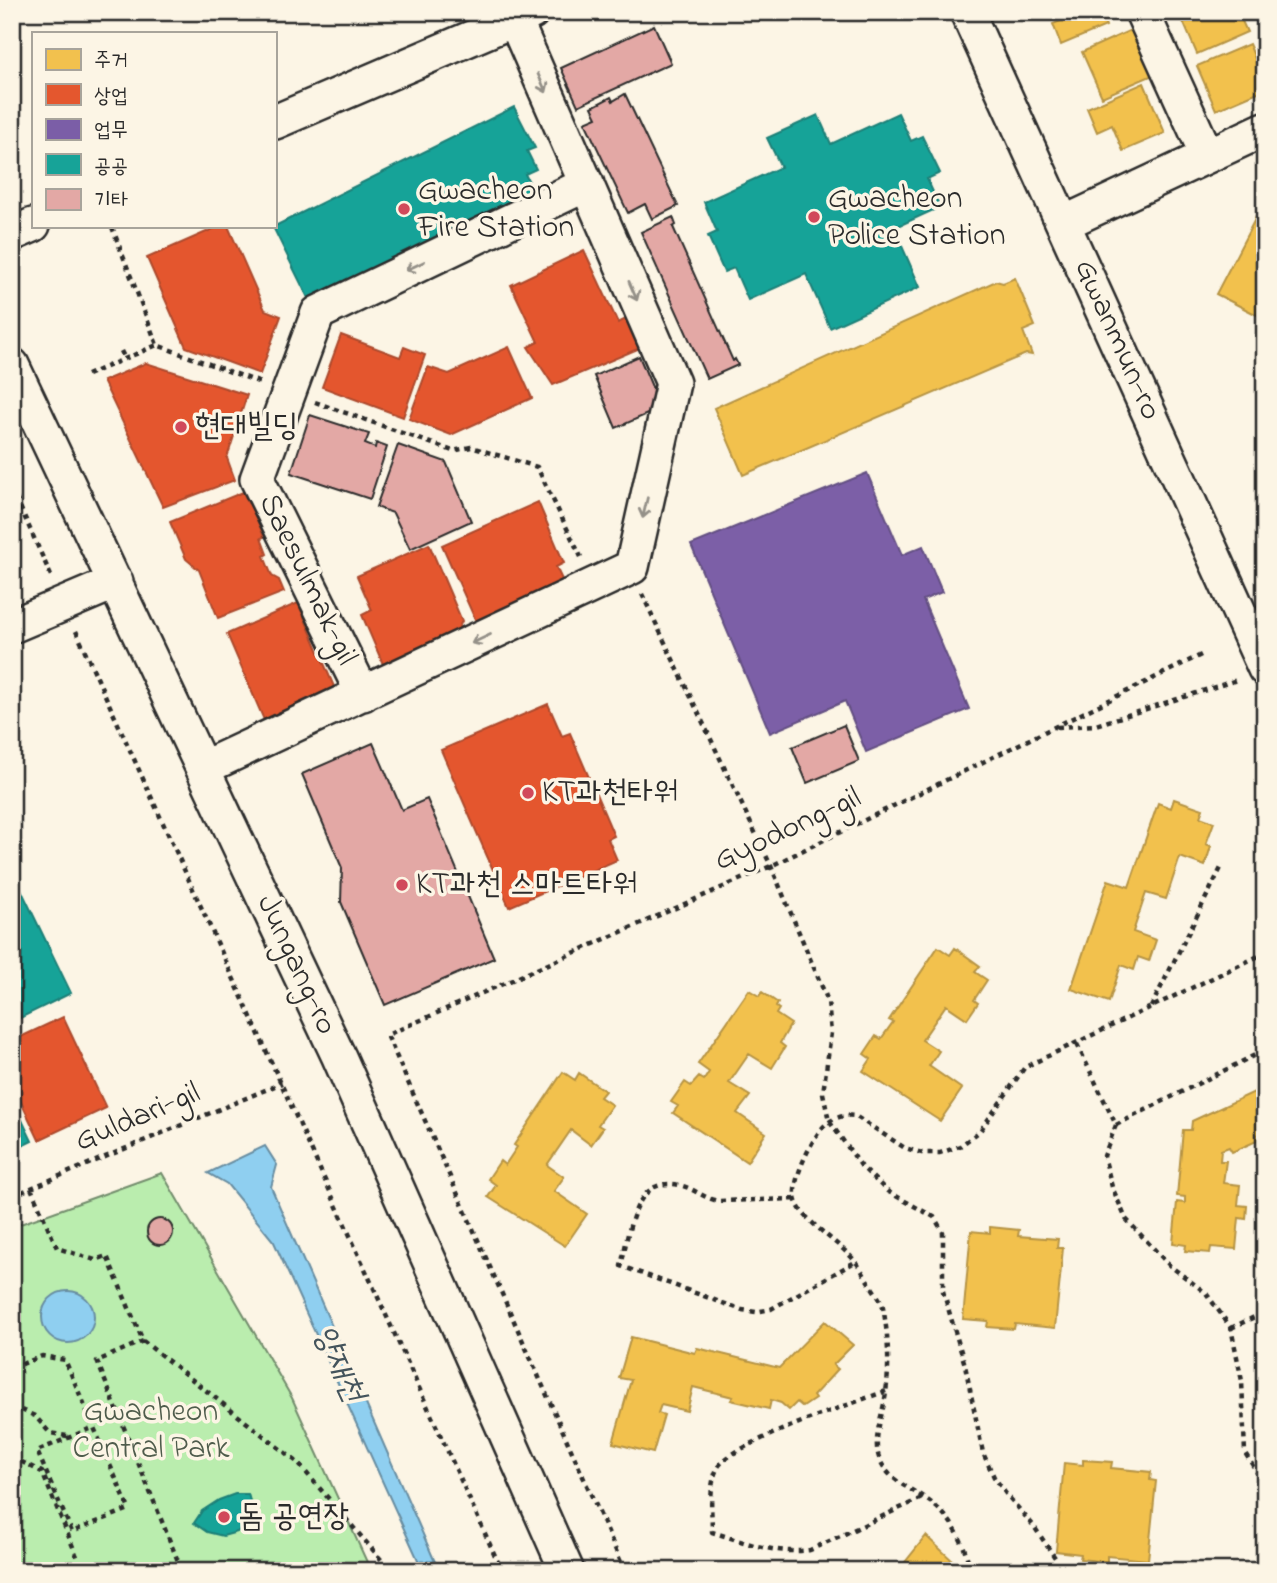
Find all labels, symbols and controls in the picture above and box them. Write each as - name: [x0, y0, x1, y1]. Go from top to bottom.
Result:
- legend: [32, 32, 276, 228]
- text: 주거: [94, 46, 128, 76]
- one-way arrow: [536, 72, 549, 93]
- text: 상업: [94, 82, 128, 112]
- text: 업무: [94, 116, 128, 146]
- text: 공공: [94, 152, 128, 182]
- place label: Gwacheon Fire Station: [417, 168, 574, 252]
- place label: Gwacheon Police Station: [828, 176, 1005, 260]
- text: 기타: [94, 186, 128, 216]
- marker: Gwacheon Fire Station: [396, 201, 412, 217]
- marker: Gwacheon Police Station: [806, 209, 822, 225]
- street label: Gwanmun-ro: [1061, 252, 1173, 428]
- one-way arrow: [405, 260, 426, 274]
- one-way arrow: [627, 280, 640, 302]
- place label: 현대빌딩: [195, 404, 298, 451]
- marker: 현대빌딩: [173, 419, 189, 435]
- street label: Saesulmak-gil: [245, 486, 369, 674]
- one-way arrow: [638, 496, 651, 519]
- one-way arrow: [471, 633, 492, 646]
- place label: KT과천타워: [542, 770, 679, 817]
- street label: Gyodong-gil: [707, 775, 869, 885]
- marker: KT과천타워: [520, 785, 536, 801]
- place label: KT과천 스마트타워: [416, 862, 638, 909]
- marker: KT과천 스마트타워: [394, 877, 410, 893]
- street label: Jungang-ro: [243, 887, 349, 1043]
- street label: Guldari-gil: [68, 1071, 208, 1165]
- water label: 양재천: [299, 1318, 378, 1413]
- park label: Gwacheon Central Park: [73, 1389, 230, 1473]
- place label: 돔 공연장: [238, 1494, 349, 1541]
- marker: 돔 공연장: [216, 1509, 232, 1525]

